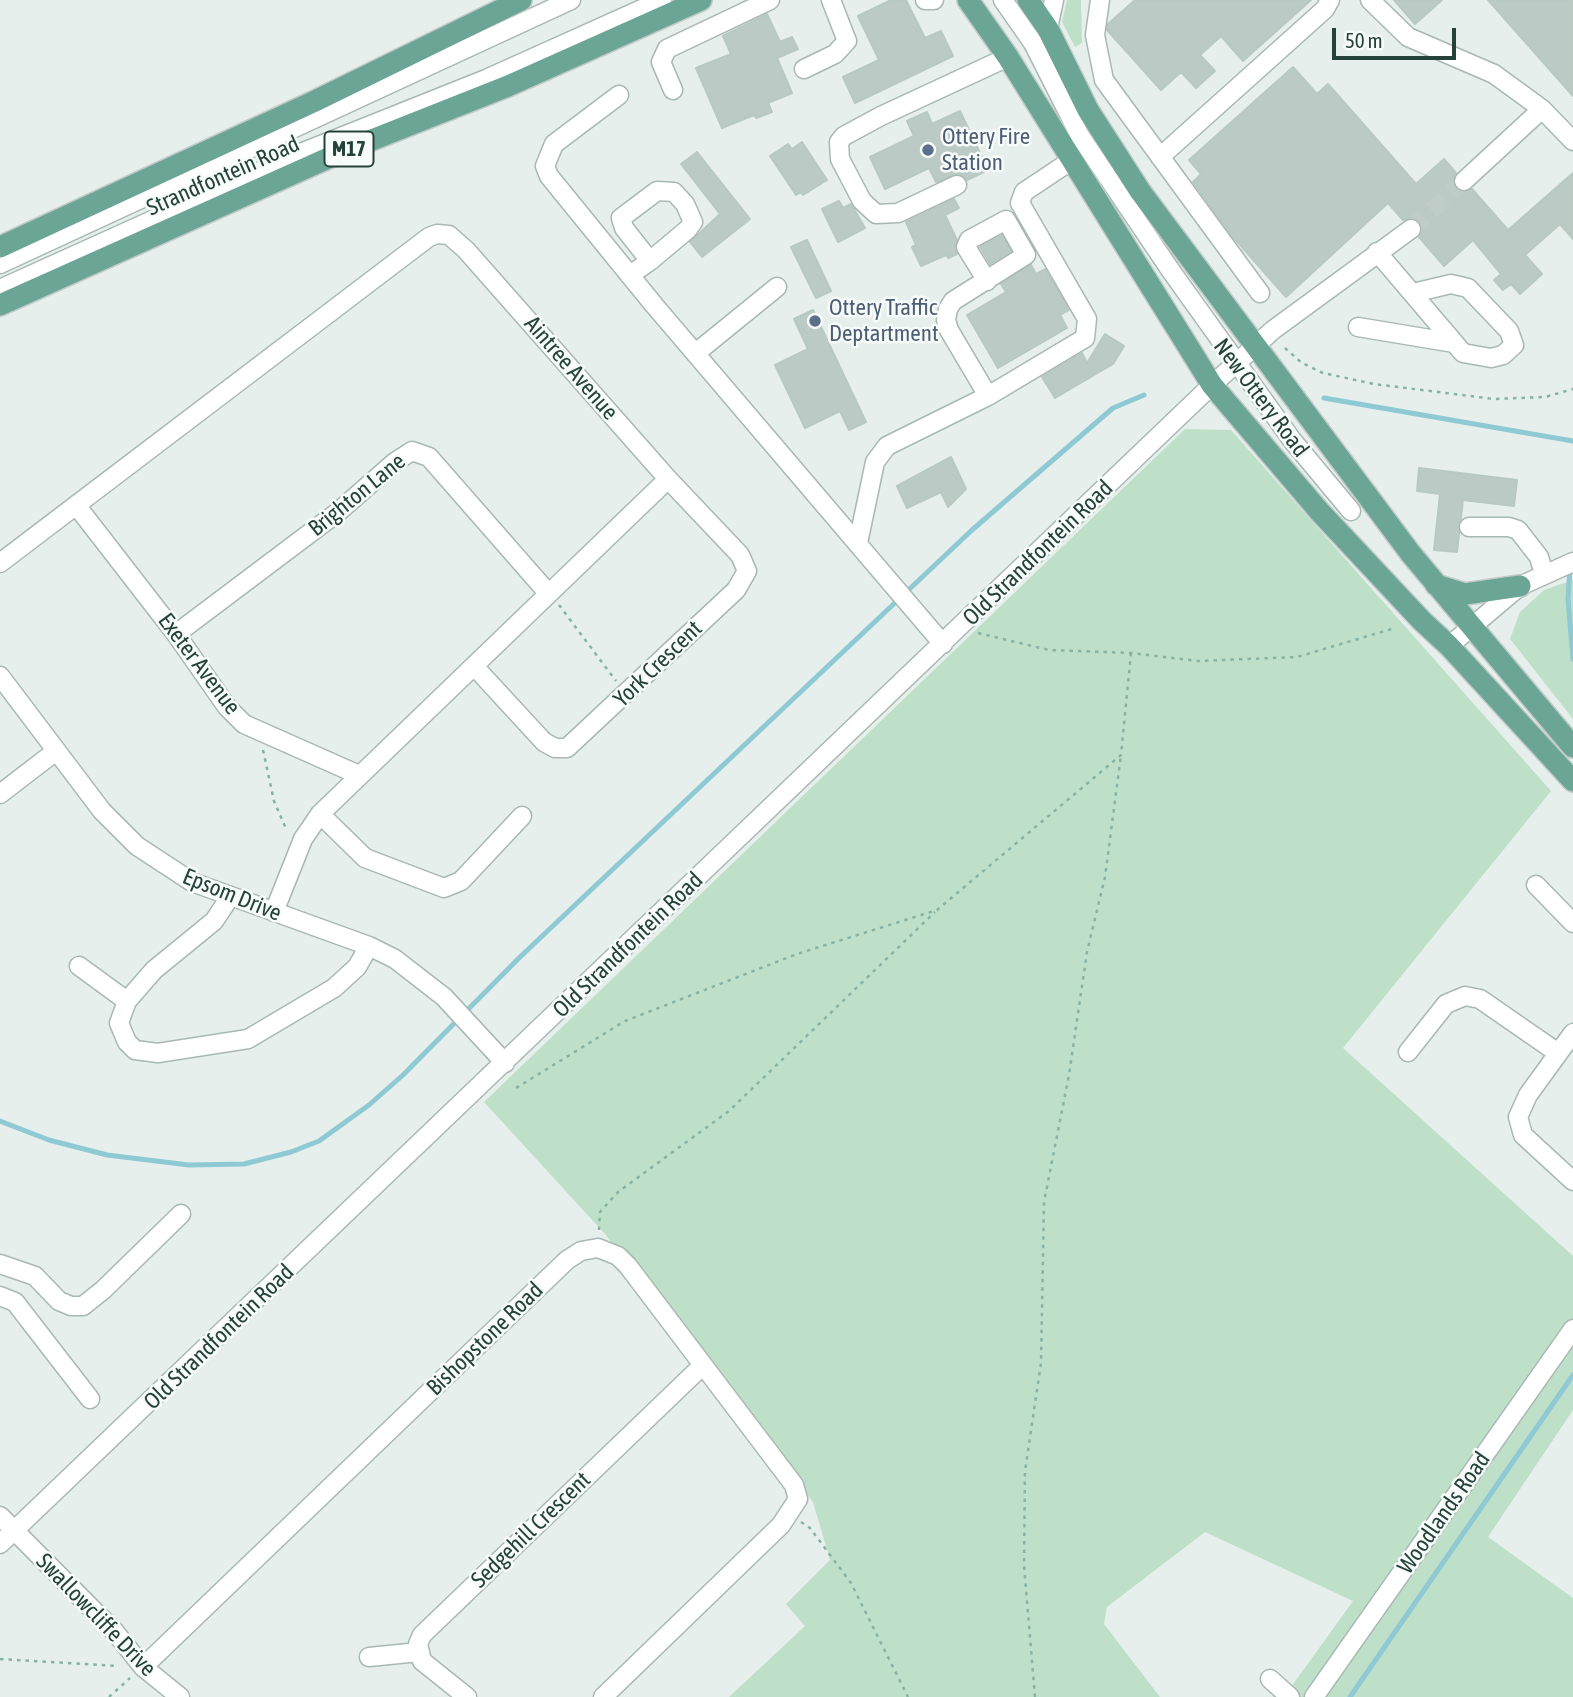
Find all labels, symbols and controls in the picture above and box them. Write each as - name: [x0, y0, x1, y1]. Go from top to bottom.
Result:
- scale bar: [1335, 14, 1459, 58]
- text: 50 m: [1345, 28, 1383, 52]
- place label: Ottery Fire Station: [942, 123, 1030, 177]
- street label: Strandfontein Road: [142, 130, 304, 222]
- road number: M17: [324, 132, 374, 166]
- marker: Ottery Fire Station: [920, 142, 936, 158]
- place label: Ottery Traffic Deptartment: [829, 294, 939, 348]
- street label: Aintree Avenue: [518, 310, 624, 426]
- marker: Ottery Traffic Deptartment: [807, 313, 823, 329]
- street label: New Ottery Road: [1208, 333, 1314, 463]
- street label: Brighton Lane: [303, 448, 411, 542]
- street label: Old Strandfontein Road: [957, 475, 1119, 631]
- street label: Exeter Avenue: [152, 608, 246, 720]
- street label: York Crescent: [608, 615, 708, 713]
- street label: Epsom Drive: [179, 863, 285, 927]
- street label: Old Strandfontein Road: [547, 867, 709, 1023]
- street label: Old Strandfontein Road: [138, 1259, 300, 1415]
- street label: Bishopstone Road: [421, 1277, 549, 1401]
- street label: Woodlands Road: [1392, 1447, 1496, 1579]
- street label: Sedgehill Crescent: [466, 1466, 596, 1594]
- street label: Swallowcliffe Drive: [30, 1548, 162, 1682]

